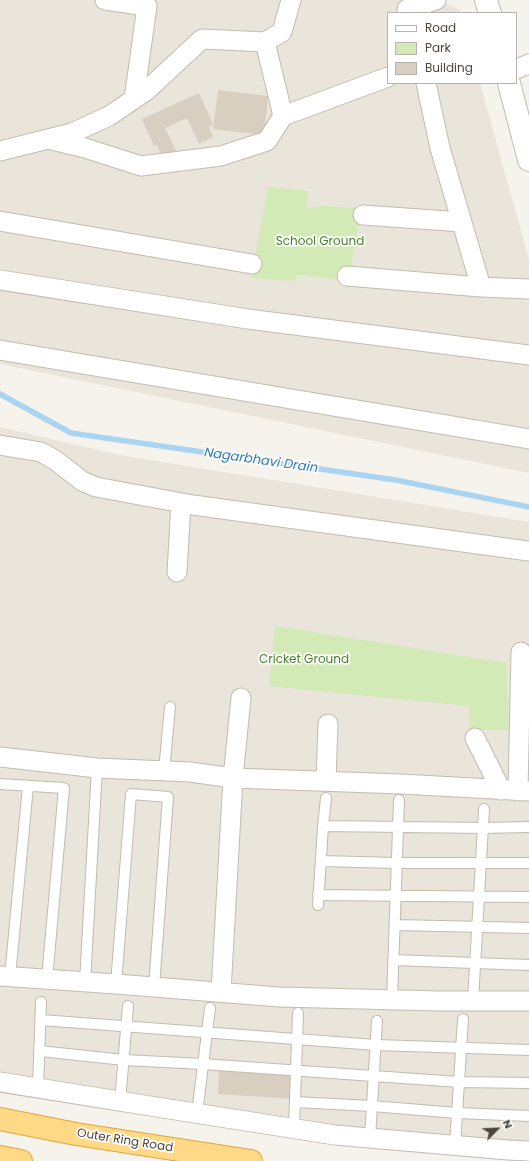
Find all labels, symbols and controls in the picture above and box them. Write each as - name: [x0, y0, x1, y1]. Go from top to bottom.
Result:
- legend: [387, 12, 517, 84]
- text: Road: [425, 19, 456, 36]
- text: Park: [425, 39, 451, 56]
- text: Building: [425, 59, 473, 76]
- park label: School Ground: [276, 235, 364, 249]
- water label: Nagarbhavi Drain: [203, 445, 319, 477]
- park label: Cricket Ground: [259, 653, 349, 667]
- north arrow: [477, 1109, 517, 1149]
- text: N: [499, 1117, 517, 1131]
- street label: Outer Ring Road: [76, 1126, 174, 1156]

